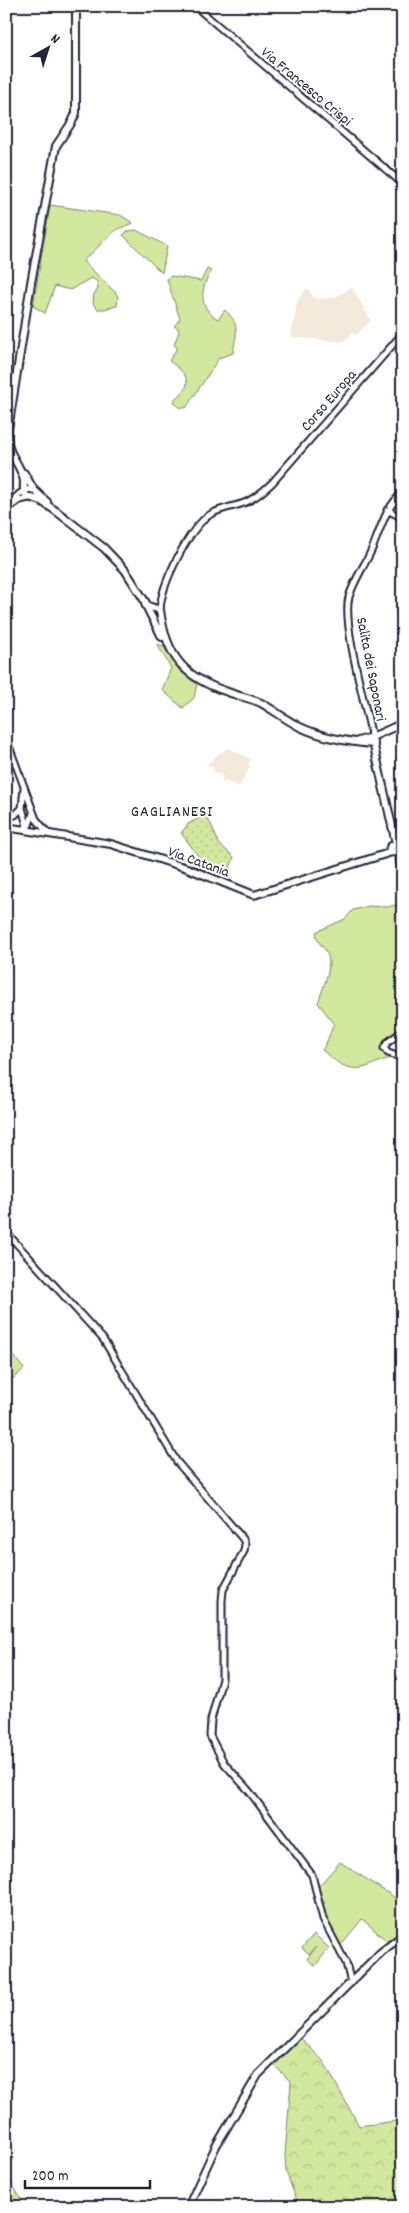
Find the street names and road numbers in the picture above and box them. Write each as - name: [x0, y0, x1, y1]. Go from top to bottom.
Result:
- street label: Via Francesco Crispi: [255, 43, 356, 133]
- street label: Corso Europa: [296, 365, 363, 437]
- street label: Salita dei Saponari: [349, 616, 391, 723]
- street label: Via Catania: [164, 842, 233, 885]

